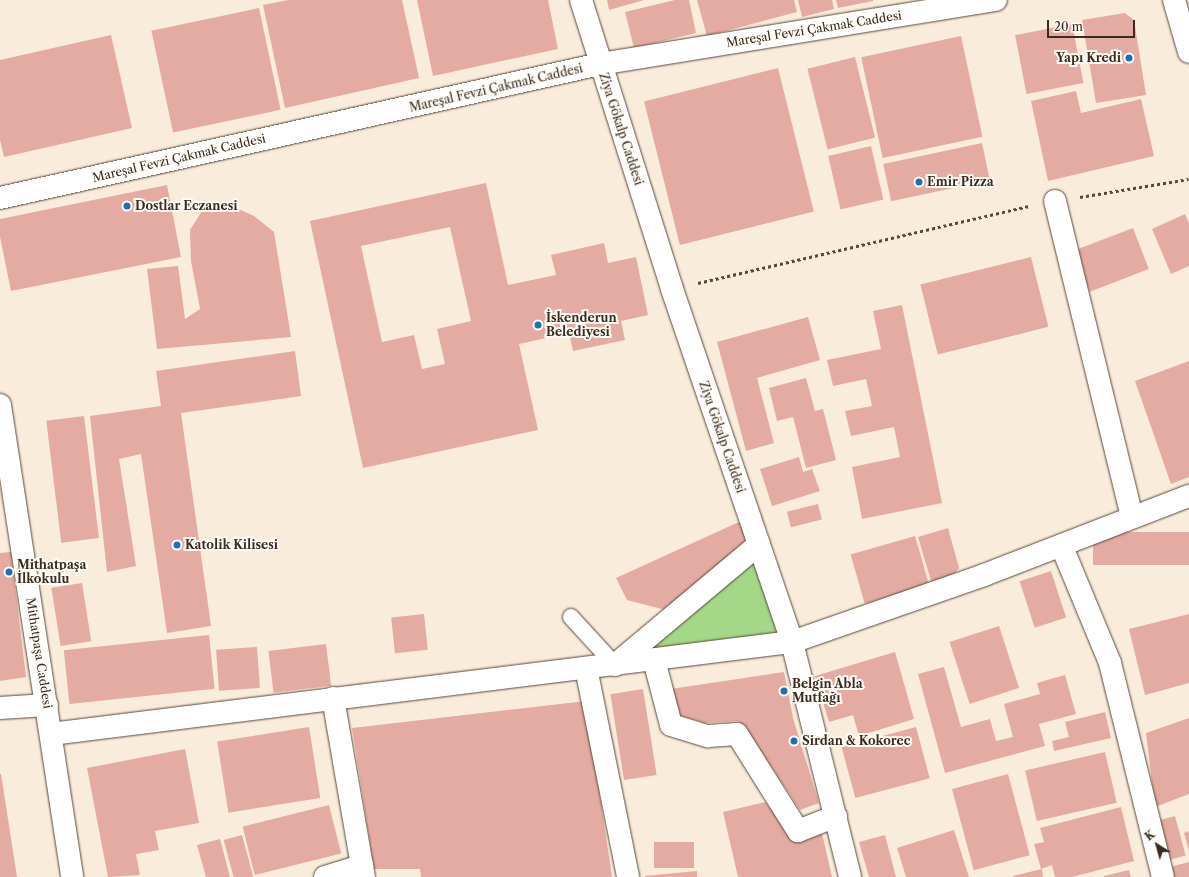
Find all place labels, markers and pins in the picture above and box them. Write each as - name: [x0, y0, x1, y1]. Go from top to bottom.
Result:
- place label: Yapı Kredi: [1056, 51, 1121, 65]
- marker: Yapı Kredi: [1124, 53, 1134, 63]
- place label: Emir Pizza: [927, 175, 994, 189]
- marker: Emir Pizza: [914, 177, 924, 187]
- place label: Dostlar Eczanesi: [135, 199, 238, 213]
- marker: Dostlar Eczanesi: [122, 201, 132, 211]
- place label: İskenderun Belediyesi: [546, 311, 617, 339]
- marker: İskenderun Belediyesi: [533, 320, 543, 330]
- place label: Katolik Kilisesi: [185, 538, 278, 552]
- marker: Katolik Kilisesi: [172, 540, 182, 550]
- place label: Mithatpaşa İlkokulu: [17, 558, 86, 586]
- marker: Mithatpaşa İlkokulu: [4, 567, 14, 577]
- place label: Belgin Abla Mutfağı: [792, 677, 863, 705]
- marker: Belgin Abla Mutfağı: [779, 686, 789, 696]
- place label: Sirdan & Kokorec: [802, 734, 910, 748]
- marker: Sirdan & Kokorec: [789, 736, 799, 746]

